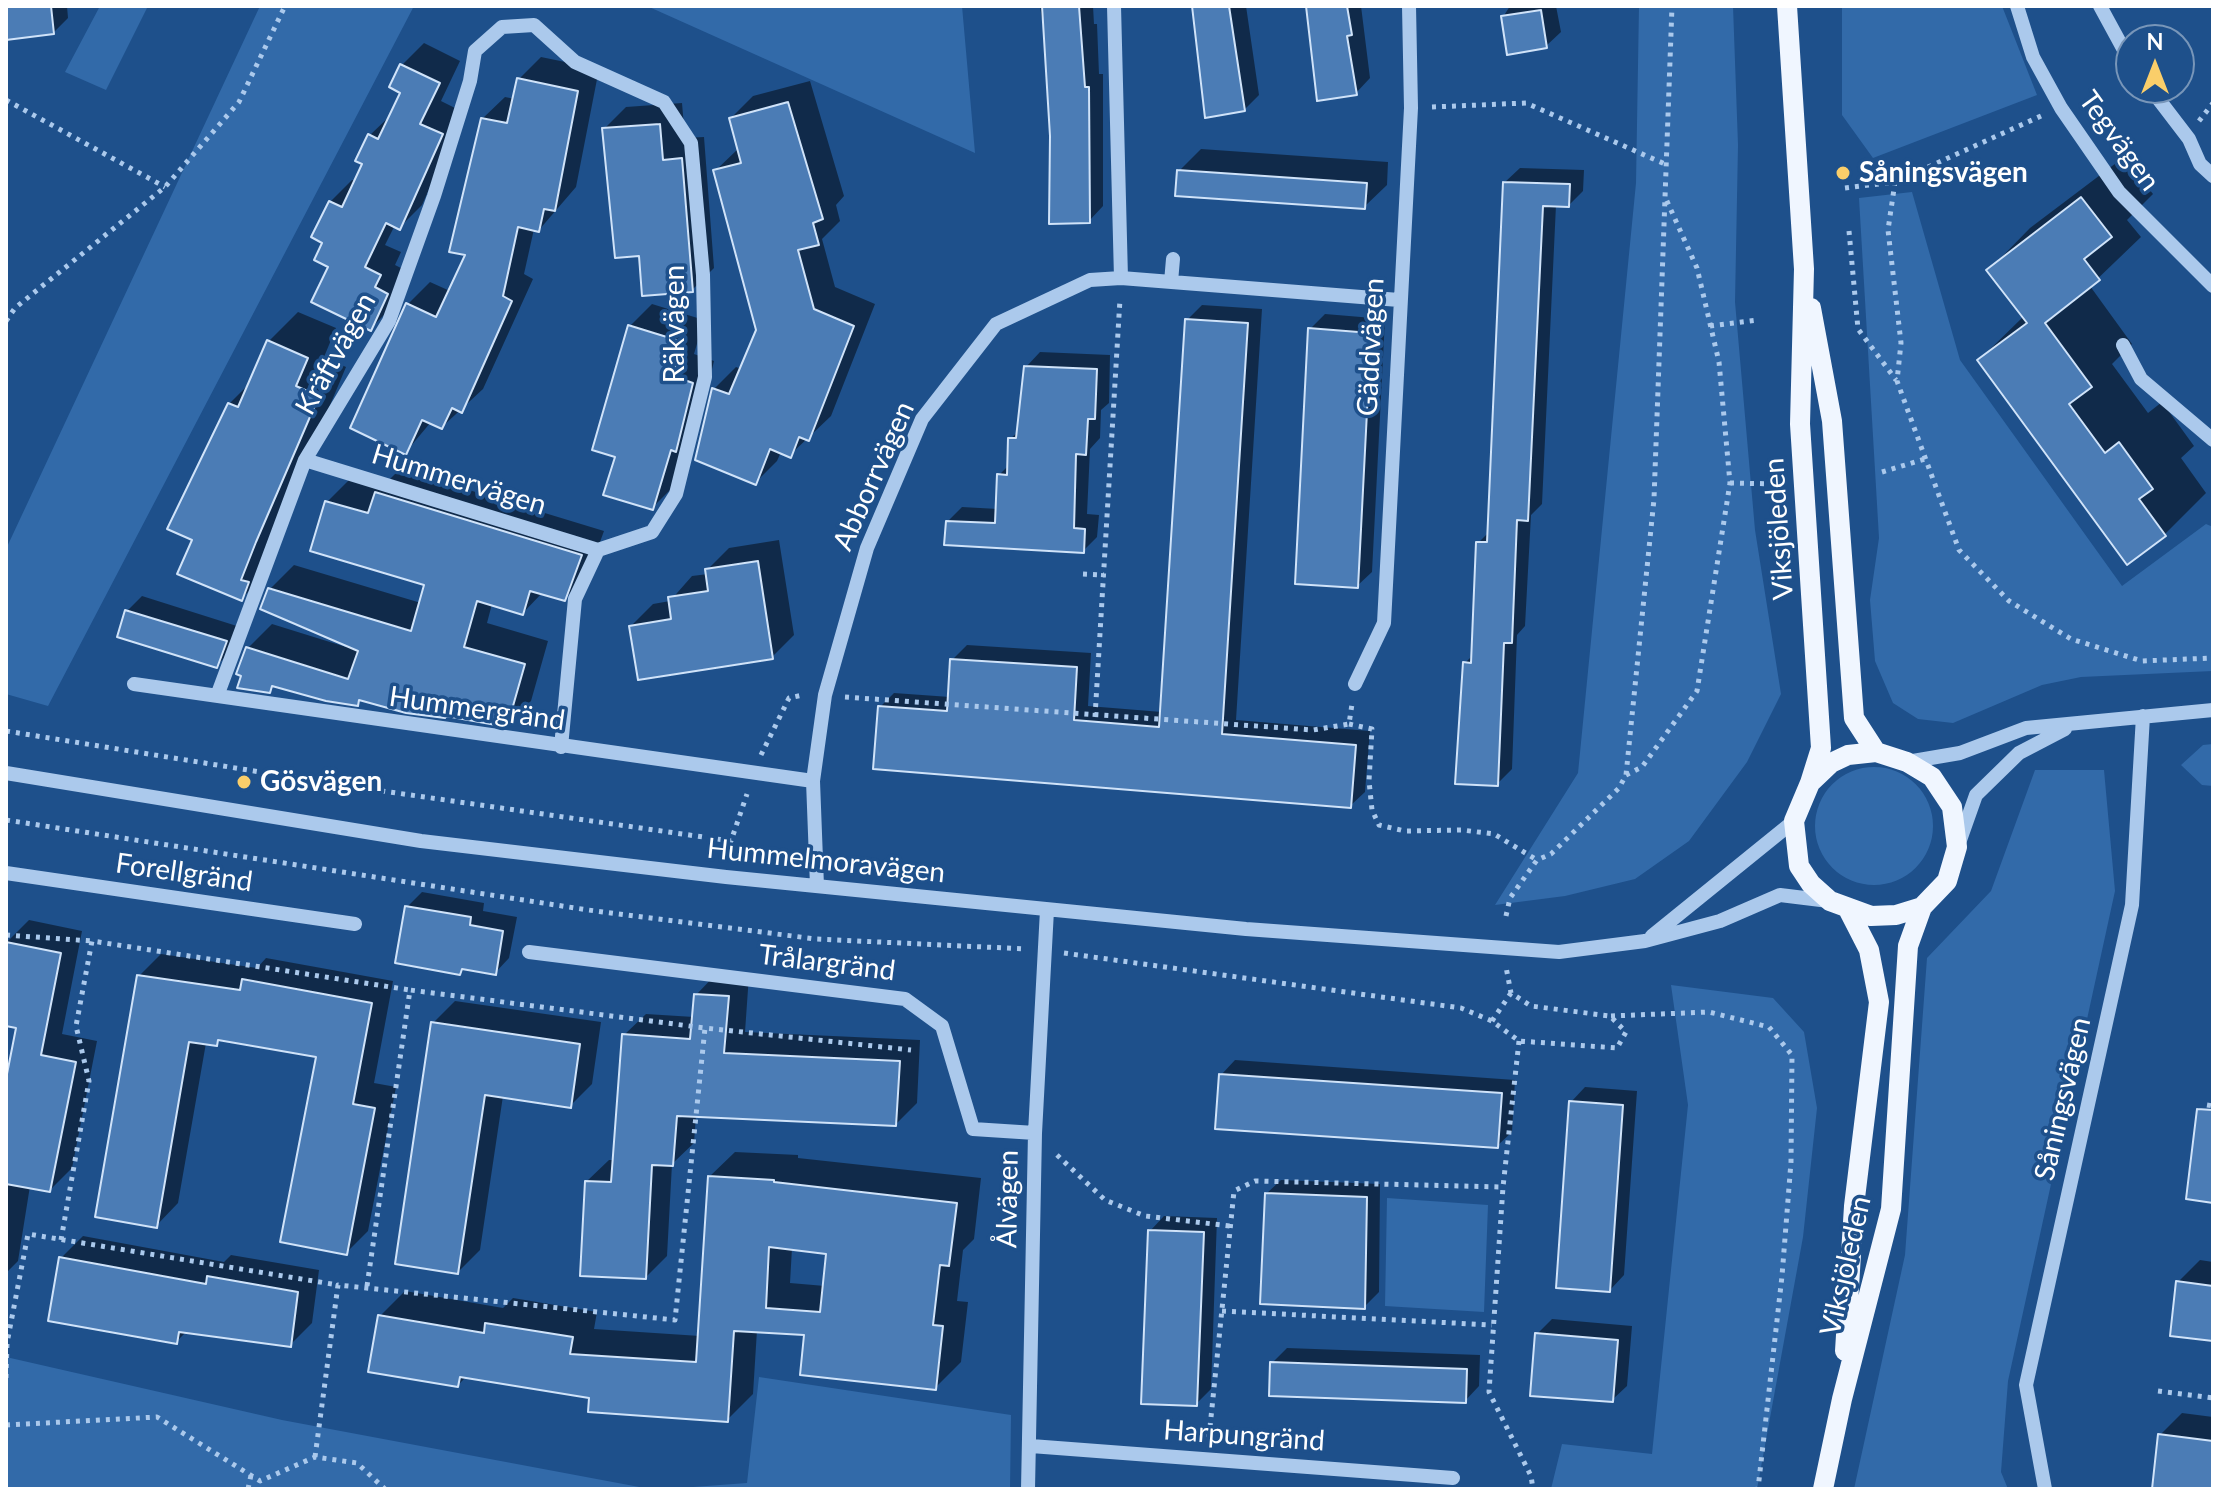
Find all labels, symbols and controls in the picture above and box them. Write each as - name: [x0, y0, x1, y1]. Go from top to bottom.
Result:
- north arrow: [2115, 24, 2195, 104]
- text: N: [2147, 28, 2163, 55]
- street label: Tegvägen: [2072, 85, 2166, 197]
- place label: Såningsvägen: [1859, 156, 2028, 190]
- marker: Såningsvägen: [1834, 164, 1852, 182]
- street label: Räkvägen: [658, 265, 692, 383]
- street label: Gäddvägen: [1351, 277, 1391, 417]
- street label: Kräftvägen: [289, 287, 383, 421]
- street label: Abborrvägen: [826, 396, 922, 556]
- street label: Hummervägen: [368, 438, 550, 522]
- street label: Viksjöleden: [1757, 457, 1801, 601]
- street label: Hummergränd: [387, 680, 567, 738]
- place label: Gösvägen: [260, 765, 382, 799]
- marker: Gösvägen: [235, 773, 253, 791]
- street label: Hummelmoravägen: [705, 832, 947, 890]
- street label: Forellgränd: [113, 847, 255, 899]
- street label: Trålargränd: [757, 938, 897, 988]
- street label: Såningsvägen: [2028, 1014, 2098, 1184]
- street label: Ålvägen: [990, 1150, 1026, 1248]
- street label: Viksjöleden: [1814, 1193, 1878, 1339]
- street label: Harpungränd: [1162, 1414, 1326, 1458]

